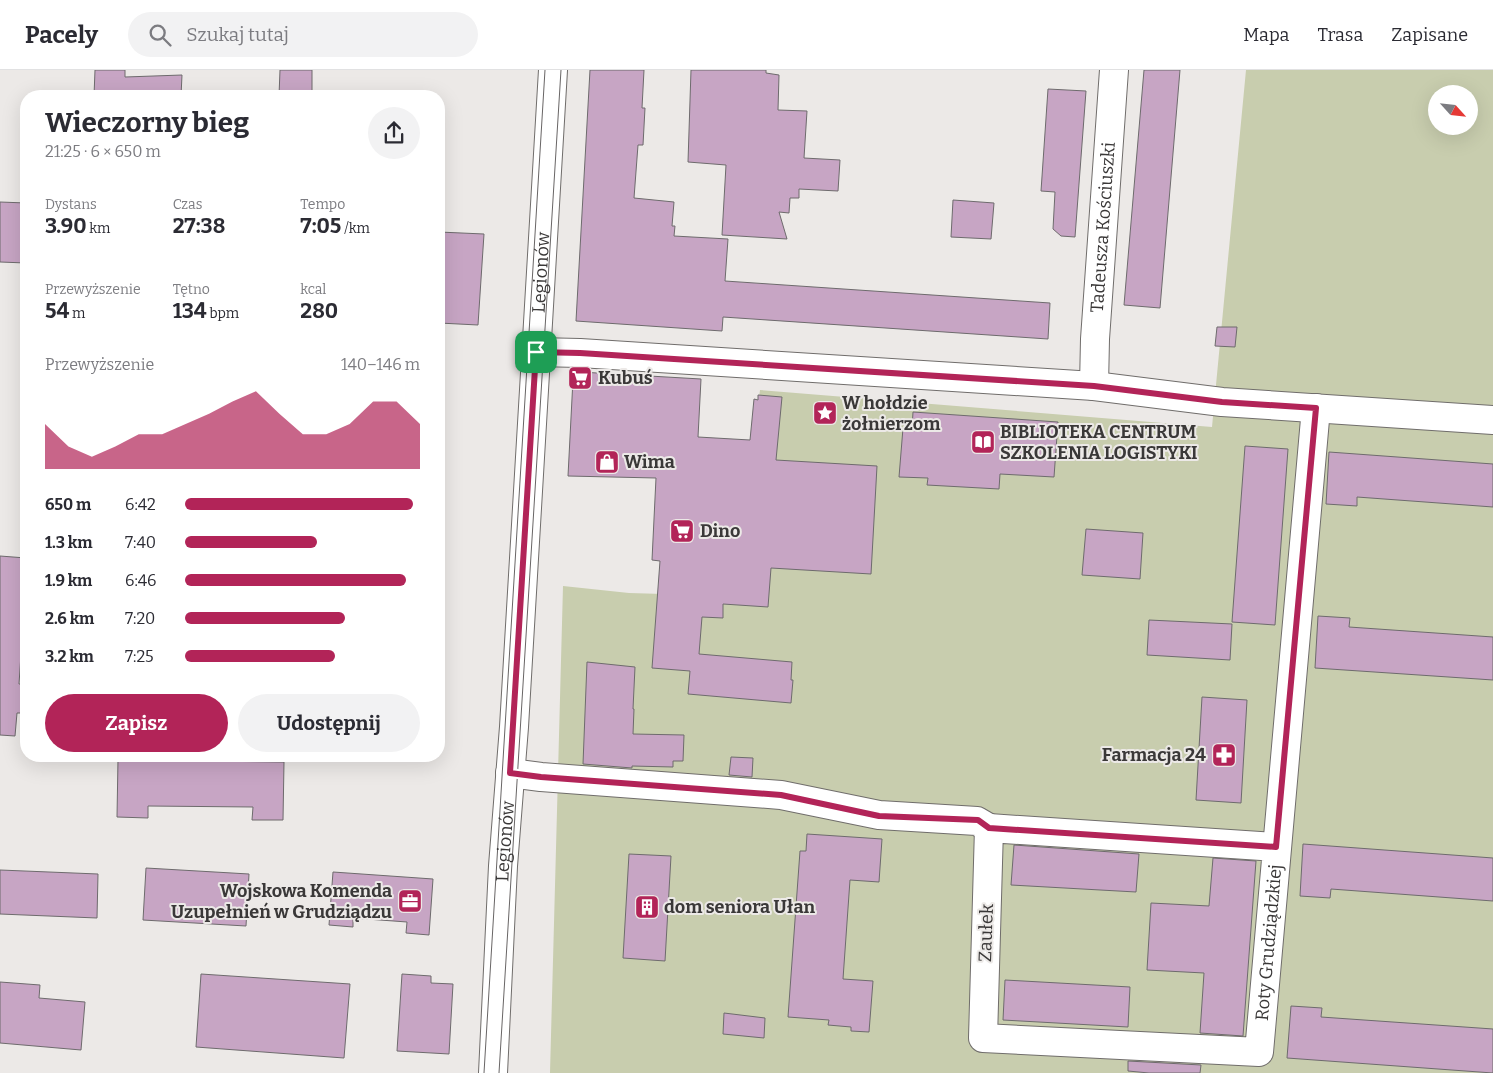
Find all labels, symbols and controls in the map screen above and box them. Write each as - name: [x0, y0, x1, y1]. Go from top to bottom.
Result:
- search box: [128, 12, 478, 57]
- text: Pacely: [25, 21, 98, 49]
- icon: search: [146, 21, 174, 49]
- text: Szukaj tutaj: [186, 23, 289, 46]
- text: Mapa: [1243, 24, 1289, 46]
- text: Trasa: [1317, 24, 1363, 46]
- text: Zapisane: [1391, 24, 1468, 46]
- north arrow: [1428, 85, 1478, 135]
- map controls: [1428, 85, 1478, 135]
- text: Wieczorny bieg: [45, 106, 249, 139]
- button: share: [368, 107, 420, 159]
- street label: Tadeusza Kościuszki: [1086, 141, 1120, 313]
- text: 21:25 · 6 × 650 m: [45, 142, 161, 161]
- text: Dystans: [45, 196, 97, 213]
- text: Czas: [173, 196, 202, 213]
- text: Tempo: [300, 196, 345, 213]
- text: 3.90: [45, 213, 87, 239]
- text: 27:38: [173, 213, 225, 239]
- text: 7:05: [300, 213, 341, 239]
- text: km: [87, 220, 110, 237]
- text: /km: [341, 220, 370, 237]
- street label: Legionów: [528, 231, 554, 314]
- text: Przewyższenie: [45, 281, 141, 298]
- text: Tętno: [173, 281, 210, 298]
- text: kcal: [300, 281, 326, 298]
- text: 54: [45, 298, 69, 324]
- text: 134: [173, 298, 207, 324]
- text: 280: [300, 298, 338, 324]
- text: m: [69, 305, 85, 322]
- text: bpm: [207, 305, 239, 322]
- pin: [515, 331, 557, 373]
- icon: arrive: [522, 338, 550, 366]
- text: Przewyższenie: [45, 355, 154, 374]
- text: 140–146 m: [341, 355, 420, 374]
- supermarket icon: Kubuś: [567, 365, 593, 391]
- place label: Kubuś: [598, 367, 653, 389]
- place label: W hołdzie żołnierzom: [842, 392, 940, 435]
- place icon: W hołdzie żołnierzom: [812, 400, 838, 426]
- place label: BIBLIOTEKA CENTRUM SZKOLENIA LOGISTYKI: [1000, 421, 1197, 464]
- library icon: BIBLIOTEKA CENTRUM SZKOLENIA LOGISTYKI: [970, 429, 996, 455]
- shop icon: Wima: [594, 449, 620, 475]
- place label: Wima: [624, 451, 675, 473]
- text: 650 m: [45, 495, 91, 514]
- text: 6:42: [125, 495, 156, 514]
- supermarket icon: Dino: [669, 518, 695, 544]
- place label: Dino: [700, 520, 740, 542]
- text: 1.3 km: [45, 533, 92, 552]
- text: 7:40: [125, 533, 156, 552]
- text: 1.9 km: [45, 571, 92, 590]
- text: 6:46: [125, 571, 157, 590]
- text: 2.6 km: [45, 609, 94, 628]
- text: 7:20: [125, 609, 155, 628]
- text: 3.2 km: [45, 647, 94, 666]
- text: 7:25: [125, 647, 154, 666]
- button: Zapisz: [45, 694, 228, 752]
- button: Udostępnij: [238, 694, 420, 752]
- pharmacy icon: Farmacja 24: [1211, 742, 1237, 768]
- place label: Farmacja 24: [1102, 744, 1206, 766]
- street label: Legionów: [491, 800, 519, 882]
- street label: Roty Grudziądzkiej: [1251, 863, 1287, 1022]
- place label: Wojskowa Komenda Uzupełnień w Grudziądzu: [171, 880, 393, 923]
- office icon: Wojskowa Komenda Uzupełnień w Grudziądzu: [397, 888, 423, 914]
- building icon: dom seniora Ułan: [634, 894, 660, 920]
- place label: dom seniora Ułan: [664, 896, 816, 918]
- street label: Zaułek: [974, 903, 998, 962]

